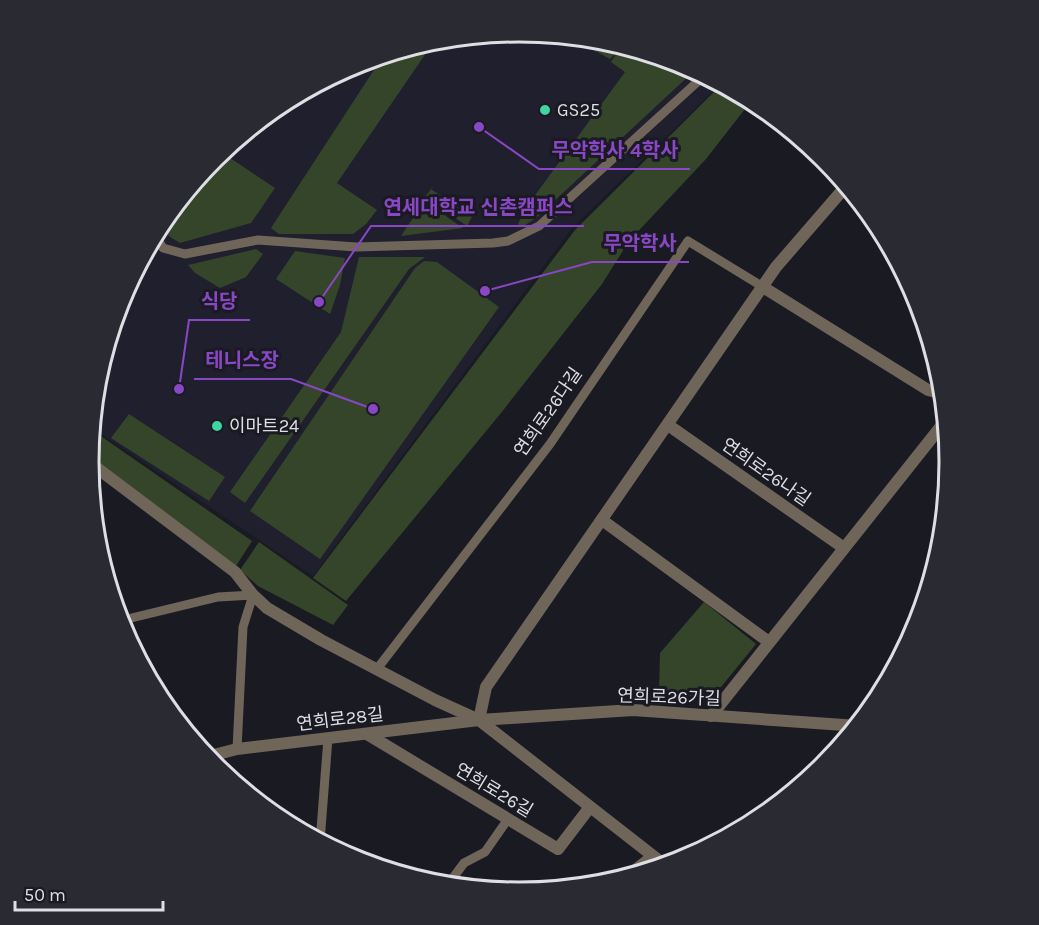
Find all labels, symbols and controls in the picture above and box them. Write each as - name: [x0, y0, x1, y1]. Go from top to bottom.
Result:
- place label: GS25: [557, 99, 600, 121]
- marker: GS25: [538, 103, 552, 117]
- callout: 무악학사 4학사: [539, 131, 690, 169]
- text: 무악학사 4학사: [551, 139, 679, 162]
- callout: 연세대학교 신촌캠퍼스: [371, 188, 584, 226]
- text: 연세대학교 신촌캠퍼스: [383, 196, 573, 219]
- callout: 무악학사: [592, 224, 689, 262]
- text: 무악학사: [603, 232, 677, 255]
- callout: 식당: [189, 282, 250, 320]
- text: 식당: [201, 290, 237, 313]
- callout: 테니스장: [194, 341, 291, 379]
- text: 테니스장: [205, 349, 279, 372]
- street label: 연희로26다길: [509, 363, 587, 461]
- place label: 이마트24: [229, 415, 299, 437]
- marker: 이마트24: [210, 419, 224, 433]
- street label: 연희로26나길: [717, 433, 815, 511]
- street label: 연희로26가길: [617, 684, 721, 710]
- street label: 연희로28길: [295, 703, 385, 735]
- street label: 연희로26길: [451, 758, 537, 822]
- scale bar: [15, 874, 164, 912]
- text: 50 m: [24, 884, 66, 906]

